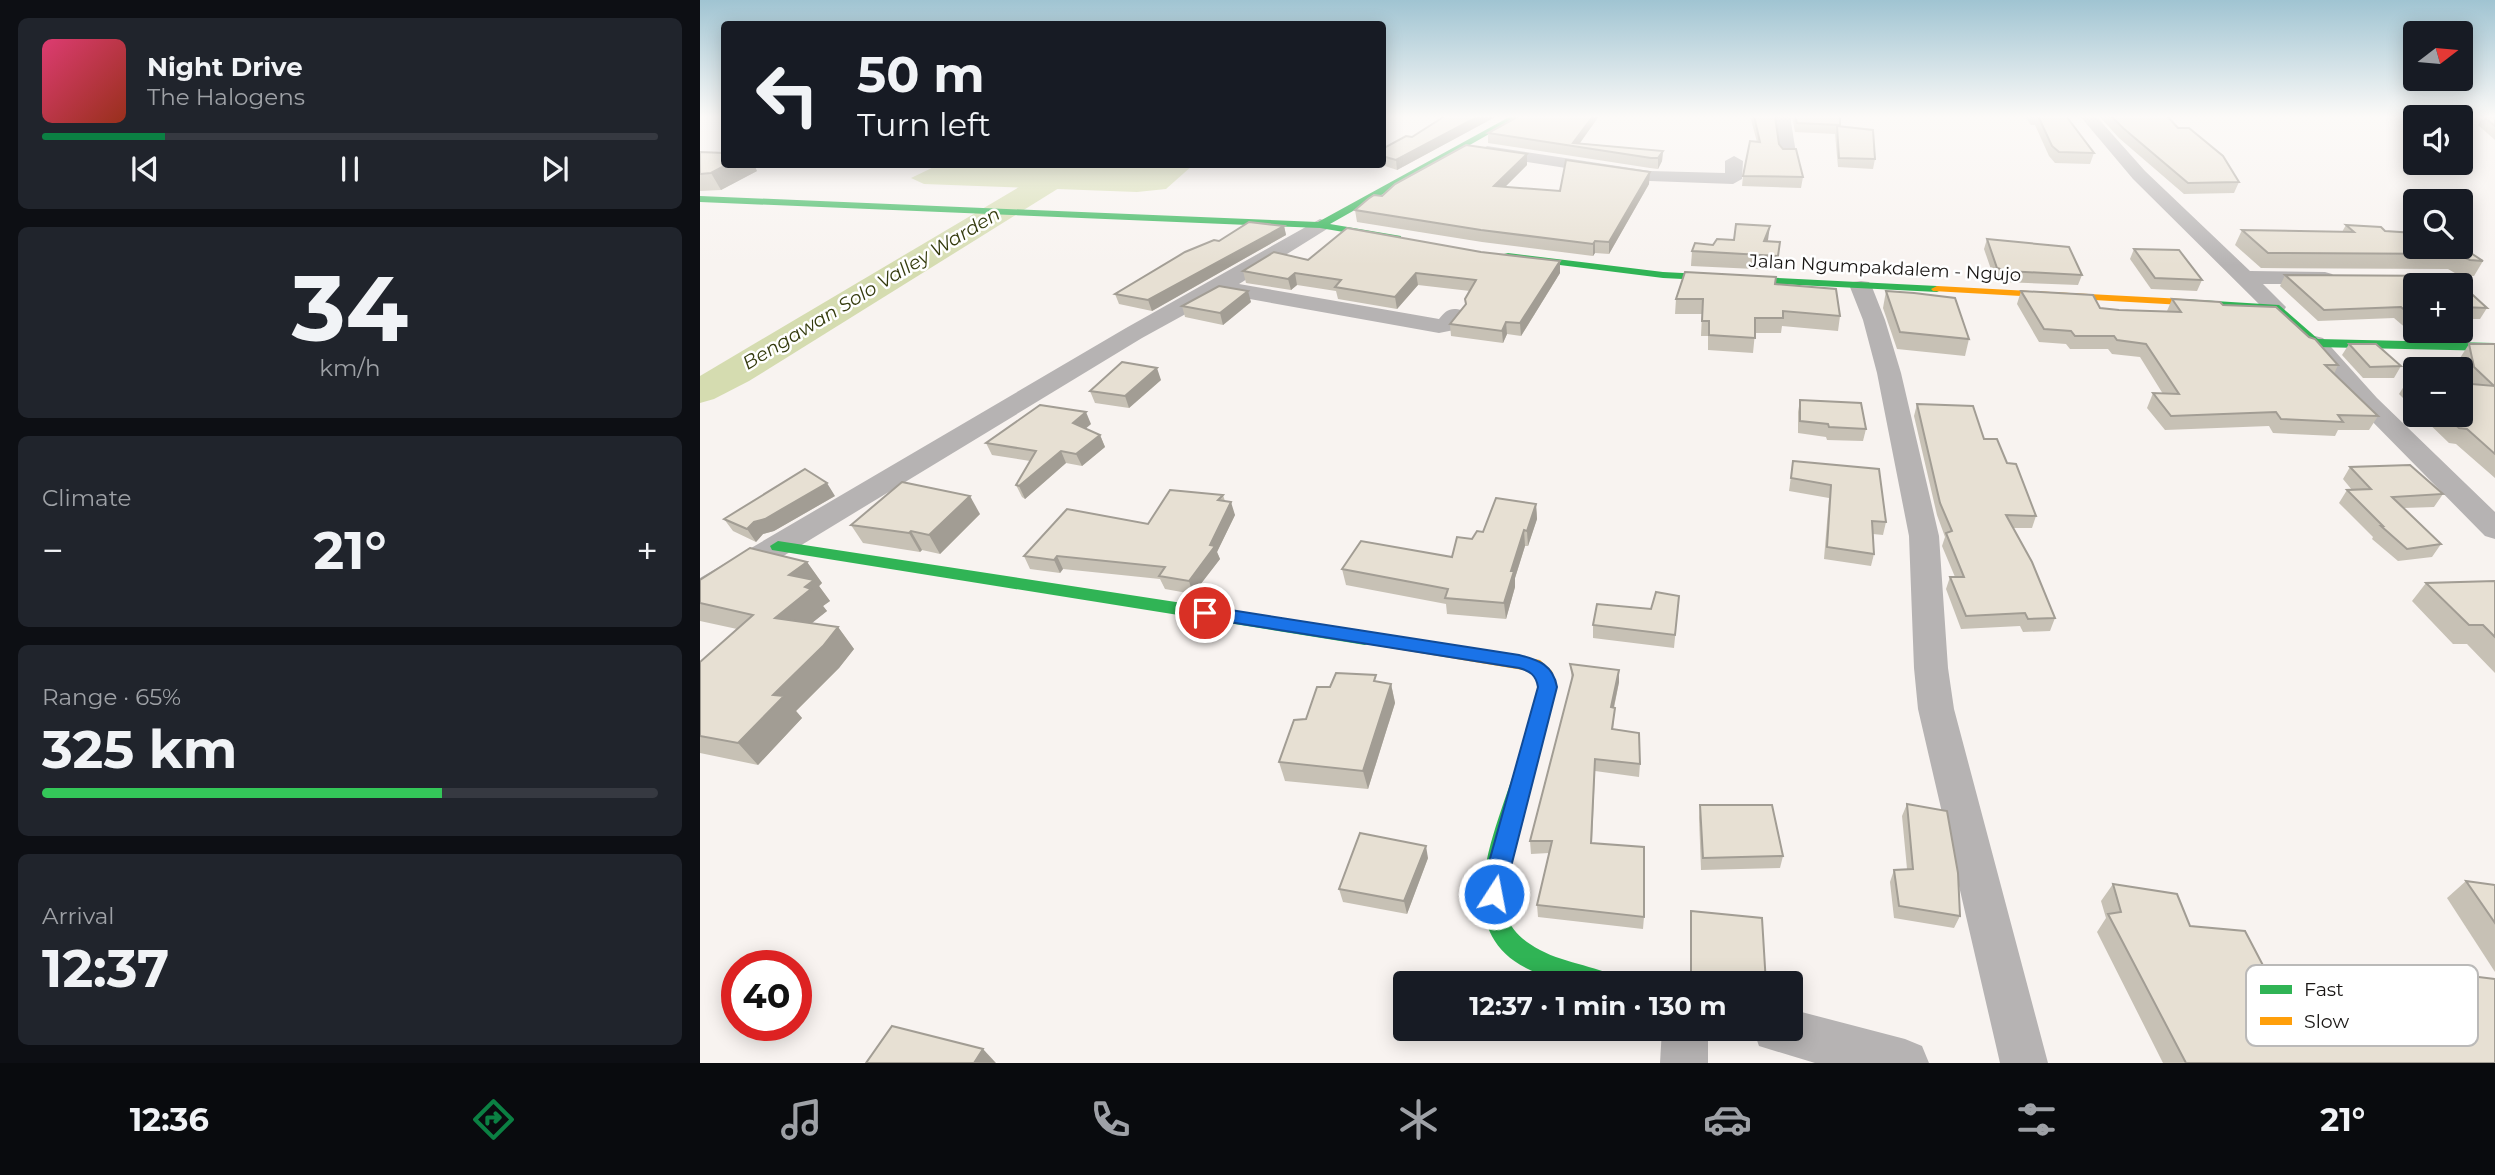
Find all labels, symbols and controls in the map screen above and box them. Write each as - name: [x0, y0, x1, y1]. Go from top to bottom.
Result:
- north arrow: [2403, 21, 2473, 91]
- map controls: [2403, 21, 2473, 427]
- text: 50 m: [857, 45, 985, 104]
- icon: left: [742, 49, 833, 140]
- text: Night Drive: [147, 51, 303, 83]
- text: The Halogens: [147, 83, 305, 111]
- text: Turn left: [857, 105, 991, 144]
- button: sound: [2403, 105, 2473, 175]
- icon: previous: [126, 150, 164, 188]
- icon: pause: [331, 150, 369, 188]
- icon: next: [536, 150, 574, 188]
- button: search: [2403, 189, 2473, 259]
- water label: Bengawan Solo Valley Warden: [738, 202, 1004, 375]
- street label: Jalan Ngumpakdalem - Ngujo: [1747, 250, 2022, 286]
- text: 34: [292, 253, 408, 364]
- button: +: [2403, 273, 2473, 343]
- text: km/h: [319, 354, 381, 382]
- button: −: [2403, 357, 2473, 427]
- text: Climate: [42, 484, 131, 512]
- text: 21°: [314, 519, 386, 582]
- text: −: [42, 527, 64, 574]
- text: +: [636, 527, 658, 574]
- pin: [1175, 583, 1235, 643]
- icon: arrive: [1186, 594, 1224, 632]
- text: Range · 65%: [42, 683, 181, 711]
- text: 325 km: [42, 718, 237, 781]
- position arrow: [1457, 857, 1531, 931]
- text: Arrival: [42, 902, 115, 930]
- text: 12:37: [42, 937, 169, 1000]
- speed limit sign: 40: [721, 950, 812, 1041]
- legend: [2246, 965, 2478, 1046]
- text: Fast: [2304, 978, 2344, 1001]
- text: 12:37 · 1 min · 130 m: [1469, 990, 1727, 1022]
- text: Slow: [2304, 1010, 2349, 1033]
- icon: directions: [469, 1095, 518, 1144]
- icon: music: [777, 1095, 826, 1144]
- icon: phone: [1086, 1095, 1135, 1144]
- icon: climate: [1394, 1095, 1443, 1144]
- icon: car: [1703, 1095, 1752, 1144]
- icon: filters: [2012, 1095, 2061, 1144]
- text: 12:36: [130, 1100, 209, 1139]
- text: 21°: [2320, 1100, 2365, 1139]

